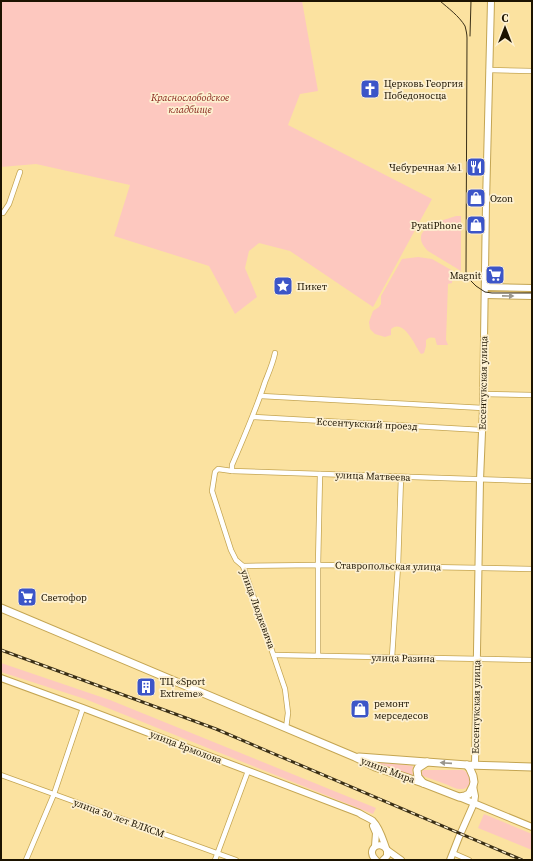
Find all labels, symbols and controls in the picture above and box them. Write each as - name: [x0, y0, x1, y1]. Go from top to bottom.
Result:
- north arrow: [485, 8, 525, 48]
- text: С: [502, 11, 509, 26]
- place label: Церковь Георгия Победоносца: [384, 77, 463, 102]
- church icon: Церковь Георгия Победоносца: [359, 78, 381, 100]
- park label: Краснослободское кладбище: [150, 91, 229, 116]
- restaurant icon: Чебуречная №1: [465, 156, 487, 178]
- place label: Чебуречная №1: [389, 161, 462, 174]
- shop icon: Ozon: [465, 187, 487, 209]
- place label: Ozon: [490, 192, 513, 205]
- shop icon: PyatiPhone: [465, 214, 487, 236]
- place label: PyatiPhone: [411, 219, 462, 232]
- supermarket icon: Magnit: [484, 264, 506, 286]
- place label: Magnit: [450, 269, 482, 282]
- place icon: Пикет: [272, 275, 294, 297]
- place label: Пикет: [297, 280, 328, 293]
- one-way arrow: [502, 293, 515, 299]
- street label: Ессентукская улица: [476, 335, 490, 430]
- street label: Ессентукский проезд: [316, 415, 418, 433]
- street label: улица Матвеева: [335, 468, 412, 484]
- street label: Ставропольская улица: [335, 559, 442, 573]
- street label: улица Людкевича: [238, 568, 279, 651]
- supermarket icon: Светофор: [16, 586, 38, 608]
- place label: Светофор: [41, 591, 87, 604]
- street label: улица Разина: [371, 651, 436, 665]
- street label: Ессентукская улица: [469, 659, 483, 754]
- place label: ТЦ «Sport Extreme»: [160, 675, 206, 700]
- building icon: ТЦ «Sport Extreme»: [135, 676, 157, 698]
- place label: ремонт мерседесов: [374, 697, 428, 722]
- shop icon: ремонт мерседесов: [349, 698, 371, 720]
- street label: улица Ермолова: [148, 727, 225, 767]
- street label: улица Мира: [359, 754, 418, 787]
- one-way arrow: [440, 760, 452, 767]
- street label: улица 50 лет ВЛКСМ: [72, 795, 166, 841]

